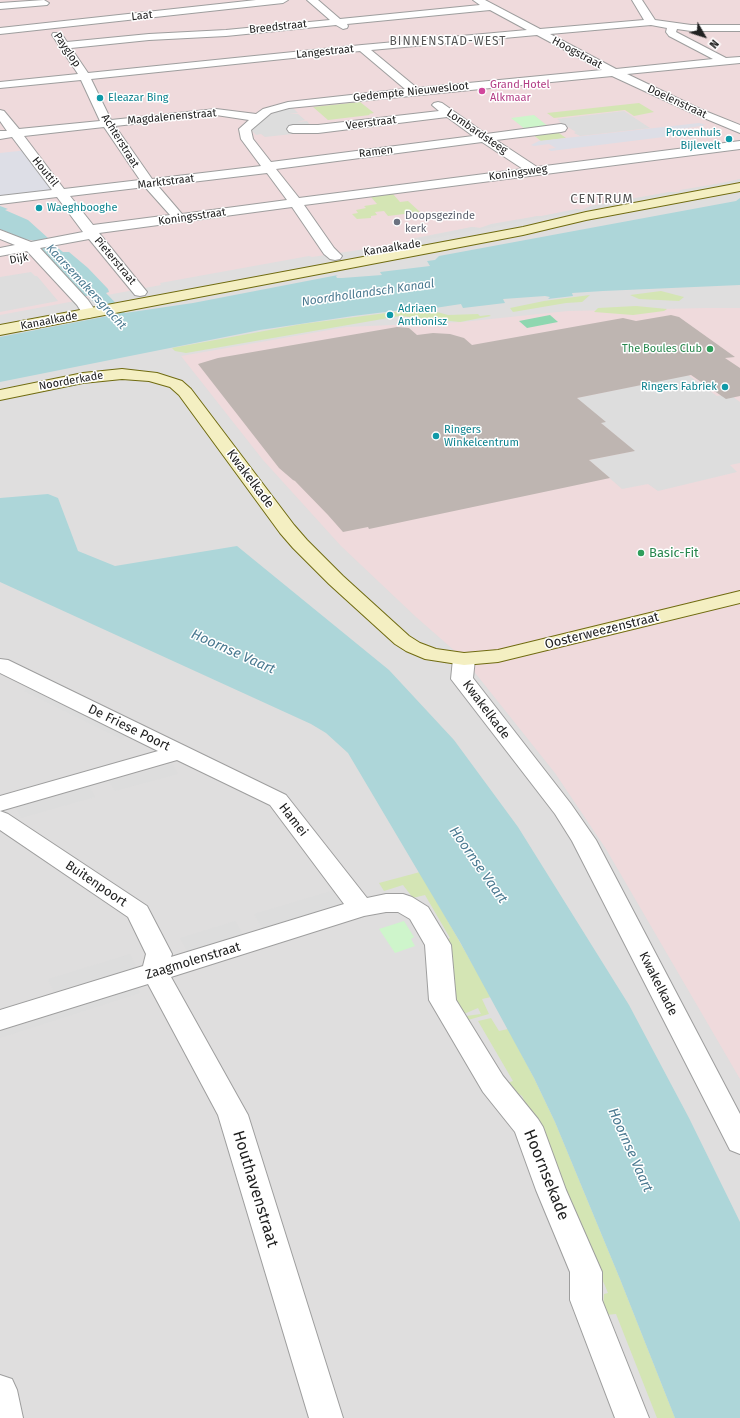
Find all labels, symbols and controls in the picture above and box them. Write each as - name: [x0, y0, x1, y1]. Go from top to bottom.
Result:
- street label: Laat: [131, 8, 153, 24]
- north arrow: [684, 16, 724, 56]
- street label: Breedstraat: [248, 17, 308, 37]
- street label: Payglop: [51, 30, 83, 70]
- street label: Hoogstraat: [550, 34, 604, 72]
- district label: BINNENSTAD-WEST: [390, 35, 506, 49]
- text: N: [706, 37, 721, 51]
- street label: Langestraat: [295, 42, 355, 62]
- place label: Grand Hotel Alkmaar: [490, 78, 550, 104]
- street label: Gedempte Nieuwesloot: [353, 79, 469, 105]
- street label: Doelenstraat: [645, 83, 709, 121]
- marker: Grand Hotel Alkmaar: [477, 86, 487, 96]
- place label: Eleazar Bing: [108, 91, 169, 105]
- marker: Eleazar Bing: [95, 93, 105, 103]
- street label: Magdalenenstraat: [127, 107, 217, 127]
- street label: Lombardsteeg: [444, 107, 510, 157]
- street label: Achterstraat: [98, 112, 142, 170]
- street label: Veerstraat: [345, 113, 397, 133]
- place label: Provenhuis Bijlevelt: [666, 126, 721, 152]
- marker: Provenhuis Bijlevelt: [724, 134, 734, 144]
- street label: Ramen: [358, 143, 394, 161]
- street label: Houttil: [29, 154, 61, 190]
- street label: Koningsweg: [488, 162, 548, 184]
- street label: Marktstraat: [137, 172, 195, 192]
- district label: CENTRUM: [570, 191, 634, 207]
- place label: Waeghbooghe: [47, 201, 117, 215]
- marker: Waeghbooghe: [34, 203, 44, 213]
- street label: Koningsstraat: [157, 206, 227, 228]
- place label: Doopsgezinde kerk: [405, 209, 475, 235]
- marker: Doopsgezinde kerk: [392, 217, 402, 227]
- street label: Pieterstraat: [91, 234, 139, 288]
- street label: Kanaalkade: [362, 237, 422, 259]
- water label: Kaarsemakersgracht: [43, 241, 129, 333]
- street label: Dijk: [8, 251, 30, 267]
- water label: Noordhollandsch Kanaal: [301, 277, 435, 309]
- place label: Adriaen Anthonisz: [398, 302, 447, 328]
- street label: Kanaalkade: [19, 309, 79, 333]
- marker: Adriaen Anthonisz: [385, 310, 395, 320]
- place label: The Boules Club: [622, 342, 702, 356]
- marker: The Boules Club: [705, 344, 715, 354]
- street label: Noorderkade: [38, 369, 104, 393]
- place label: Ringers Fabriek: [641, 380, 717, 394]
- marker: Ringers Fabriek: [720, 382, 730, 392]
- place label: Ringers Winkelcentrum: [444, 423, 519, 449]
- marker: Ringers Winkelcentrum: [431, 431, 441, 441]
- street label: Kwakelkade: [223, 446, 277, 512]
- place label: Basic-Fit: [649, 545, 699, 561]
- marker: Basic-Fit: [636, 548, 646, 558]
- street label: Oosterweezenstraat: [543, 609, 661, 653]
- water label: Hoornse Vaart: [188, 626, 278, 678]
- street label: Kwakelkade: [459, 677, 513, 743]
- street label: De Friese Poort: [85, 701, 173, 755]
- street label: Hamei: [275, 800, 311, 840]
- water label: Hoornse Vaart: [445, 823, 511, 907]
- street label: Buitenpoort: [62, 858, 130, 910]
- street label: Zaagmolenstraat: [144, 939, 242, 983]
- street label: Kwakelkade: [635, 949, 681, 1019]
- water label: Hoornse Vaart: [604, 1105, 656, 1195]
- street label: Hoornsekade: [519, 1127, 573, 1223]
- street label: Houthavenstraat: [228, 1128, 282, 1250]

